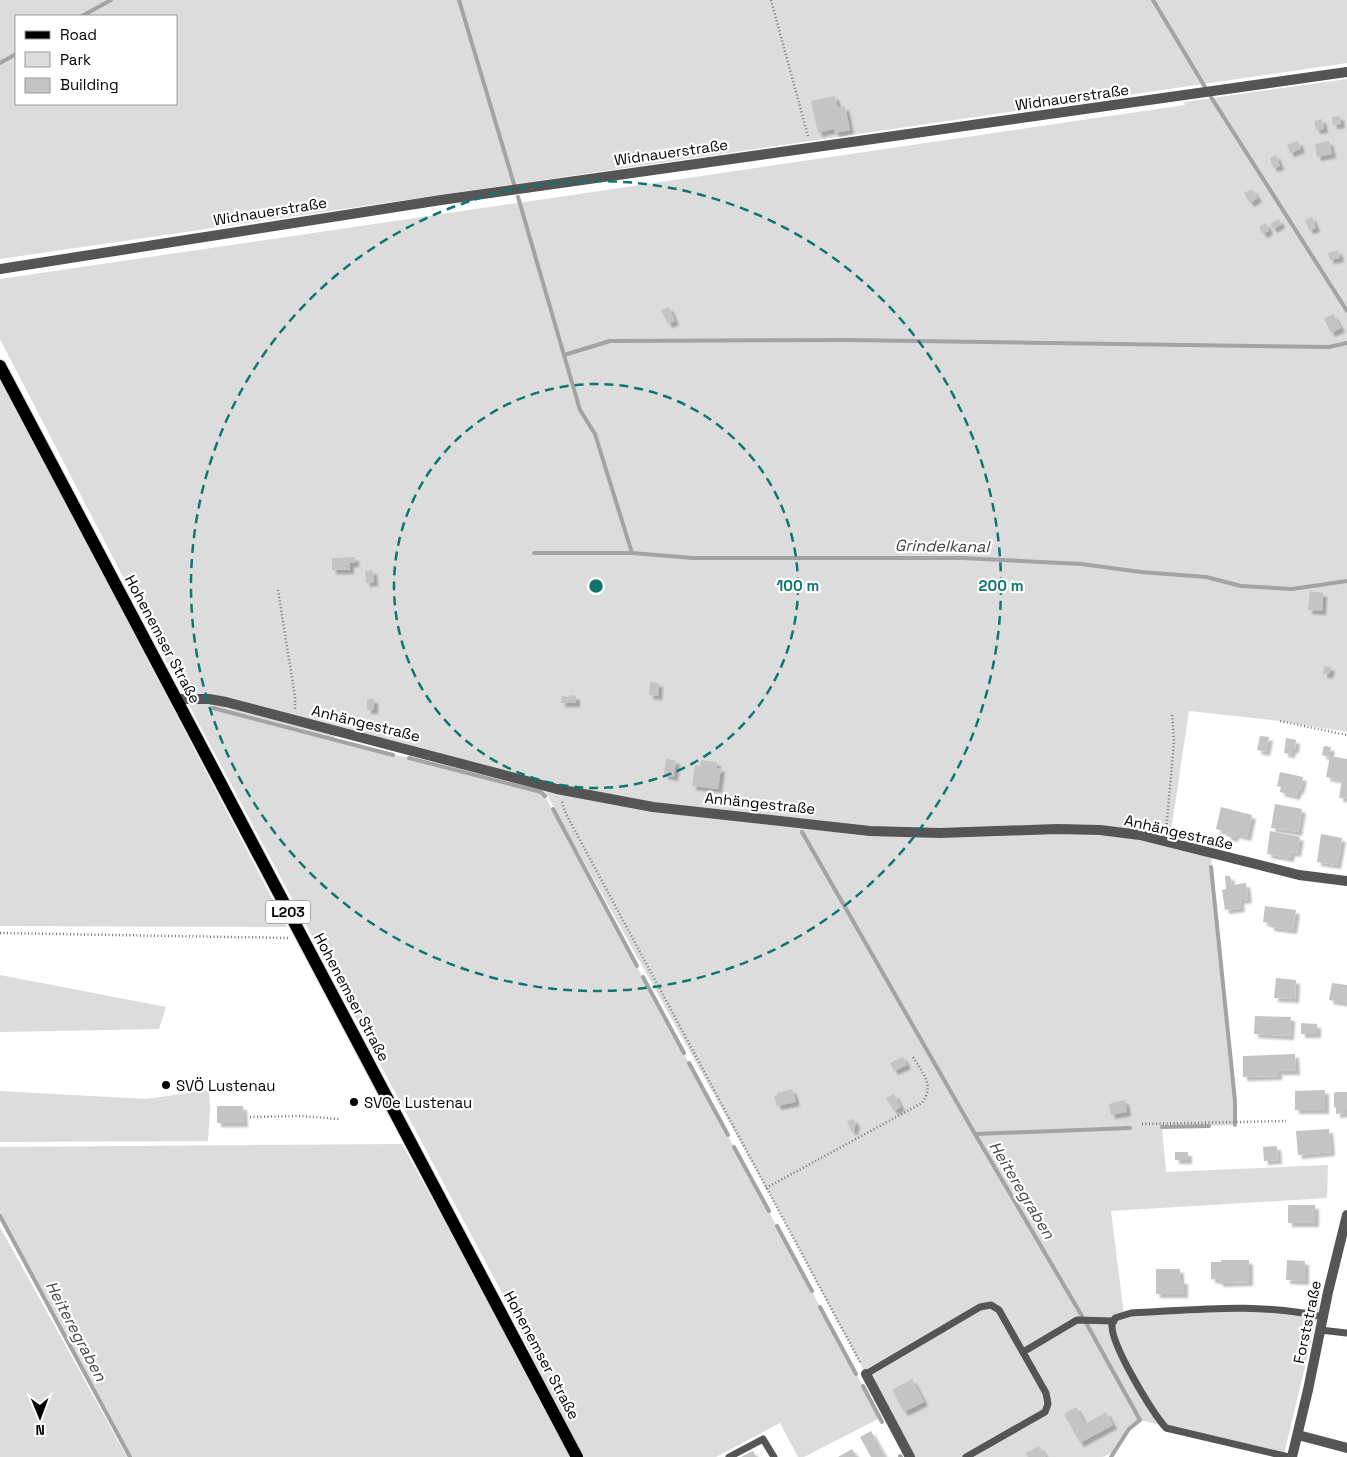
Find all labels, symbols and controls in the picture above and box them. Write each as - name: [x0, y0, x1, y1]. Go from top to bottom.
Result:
- legend: [15, 15, 178, 105]
- text: Road: [60, 25, 97, 44]
- text: Park: [60, 50, 91, 69]
- text: Building: [60, 75, 119, 94]
- street label: Widnauerstraße: [1014, 80, 1130, 114]
- street label: Widnauerstraße: [613, 135, 729, 169]
- street label: Widnauerstraße: [212, 193, 328, 229]
- water label: Grindelkanal: [895, 535, 992, 557]
- street label: Hohenemser Straße: [121, 571, 205, 707]
- text: 100 m: [777, 576, 819, 595]
- text: 200 m: [979, 576, 1023, 595]
- centre of rings: [587, 577, 605, 595]
- street label: Anhängestraße: [310, 700, 422, 746]
- street label: Anhängestraße: [704, 788, 816, 818]
- street label: Anhängestraße: [1123, 810, 1235, 854]
- road number: L203: [266, 900, 310, 924]
- street label: Hohenemser Straße: [310, 929, 394, 1065]
- place label: SVÖ Lustenau: [176, 1076, 275, 1095]
- marker: SVÖ Lustenau: [160, 1079, 172, 1091]
- place label: SVOe Lustenau: [364, 1093, 472, 1112]
- marker: SVOe Lustenau: [348, 1096, 360, 1108]
- water label: Heiteregraben: [985, 1137, 1060, 1244]
- water label: Heiteregraben: [41, 1277, 112, 1386]
- street label: Forststraße: [1289, 1279, 1325, 1365]
- street label: Hohenemser Straße: [500, 1287, 584, 1423]
- north arrow: [15, 1392, 65, 1442]
- text: N: [35, 1421, 45, 1439]

